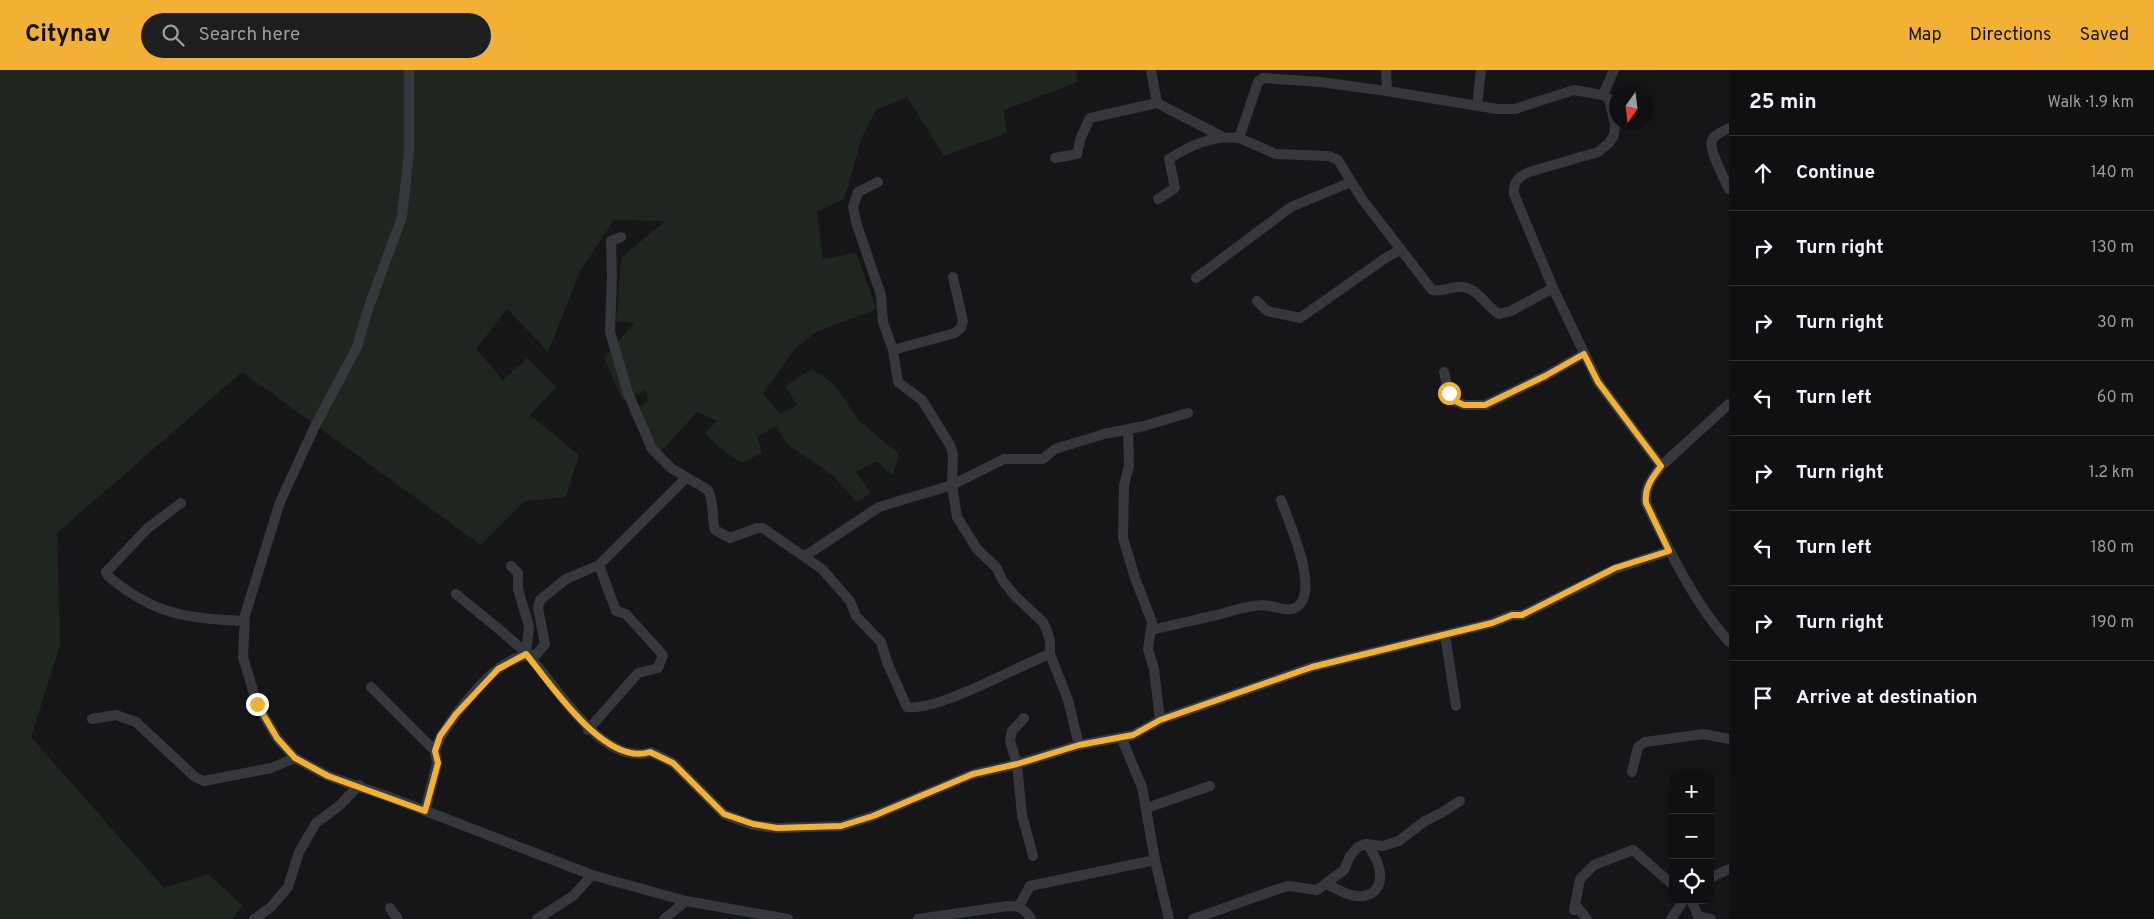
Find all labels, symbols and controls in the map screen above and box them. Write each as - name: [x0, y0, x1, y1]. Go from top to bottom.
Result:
- search box: [141, 13, 491, 58]
- text: Citynav: [25, 20, 111, 50]
- icon: search: [159, 21, 187, 49]
- text: Search here: [199, 23, 300, 47]
- text: Map: [1908, 24, 1942, 47]
- text: Directions: [1970, 24, 2052, 47]
- text: Saved: [2080, 24, 2129, 47]
- north arrow: [1609, 85, 1654, 130]
- text: 25 min: [1749, 89, 1817, 116]
- text: Walk · 1.9 km: [2047, 93, 2134, 113]
- icon: ahead: [1749, 159, 1777, 187]
- text: Continue: [1796, 161, 1875, 185]
- text: 140 m: [2091, 163, 2134, 183]
- icon: right: [1749, 234, 1777, 262]
- text: Turn right: [1796, 236, 1884, 260]
- text: 130 m: [2091, 238, 2134, 258]
- icon: right: [1749, 309, 1777, 337]
- text: Turn right: [1796, 311, 1884, 335]
- text: 30 m: [2097, 313, 2134, 333]
- route start: [1438, 382, 1461, 405]
- icon: left: [1749, 384, 1777, 412]
- text: Turn left: [1796, 386, 1872, 410]
- text: 60 m: [2097, 388, 2134, 408]
- icon: right: [1749, 459, 1777, 487]
- text: Turn right: [1796, 461, 1884, 485]
- text: 1.2 km: [2089, 463, 2134, 483]
- icon: left: [1749, 534, 1777, 562]
- text: Turn left: [1796, 536, 1872, 560]
- text: 180 m: [2091, 538, 2134, 558]
- icon: right: [1749, 609, 1777, 637]
- text: Turn right: [1796, 611, 1884, 635]
- text: 190 m: [2091, 613, 2134, 633]
- icon: arrive: [1749, 684, 1777, 712]
- text: Arrive at destination: [1796, 686, 1977, 710]
- route end: [246, 693, 269, 716]
- map controls: [1669, 769, 1714, 904]
- button: +: [1669, 769, 1714, 814]
- button: −: [1669, 814, 1714, 859]
- button: locate: [1669, 859, 1714, 904]

